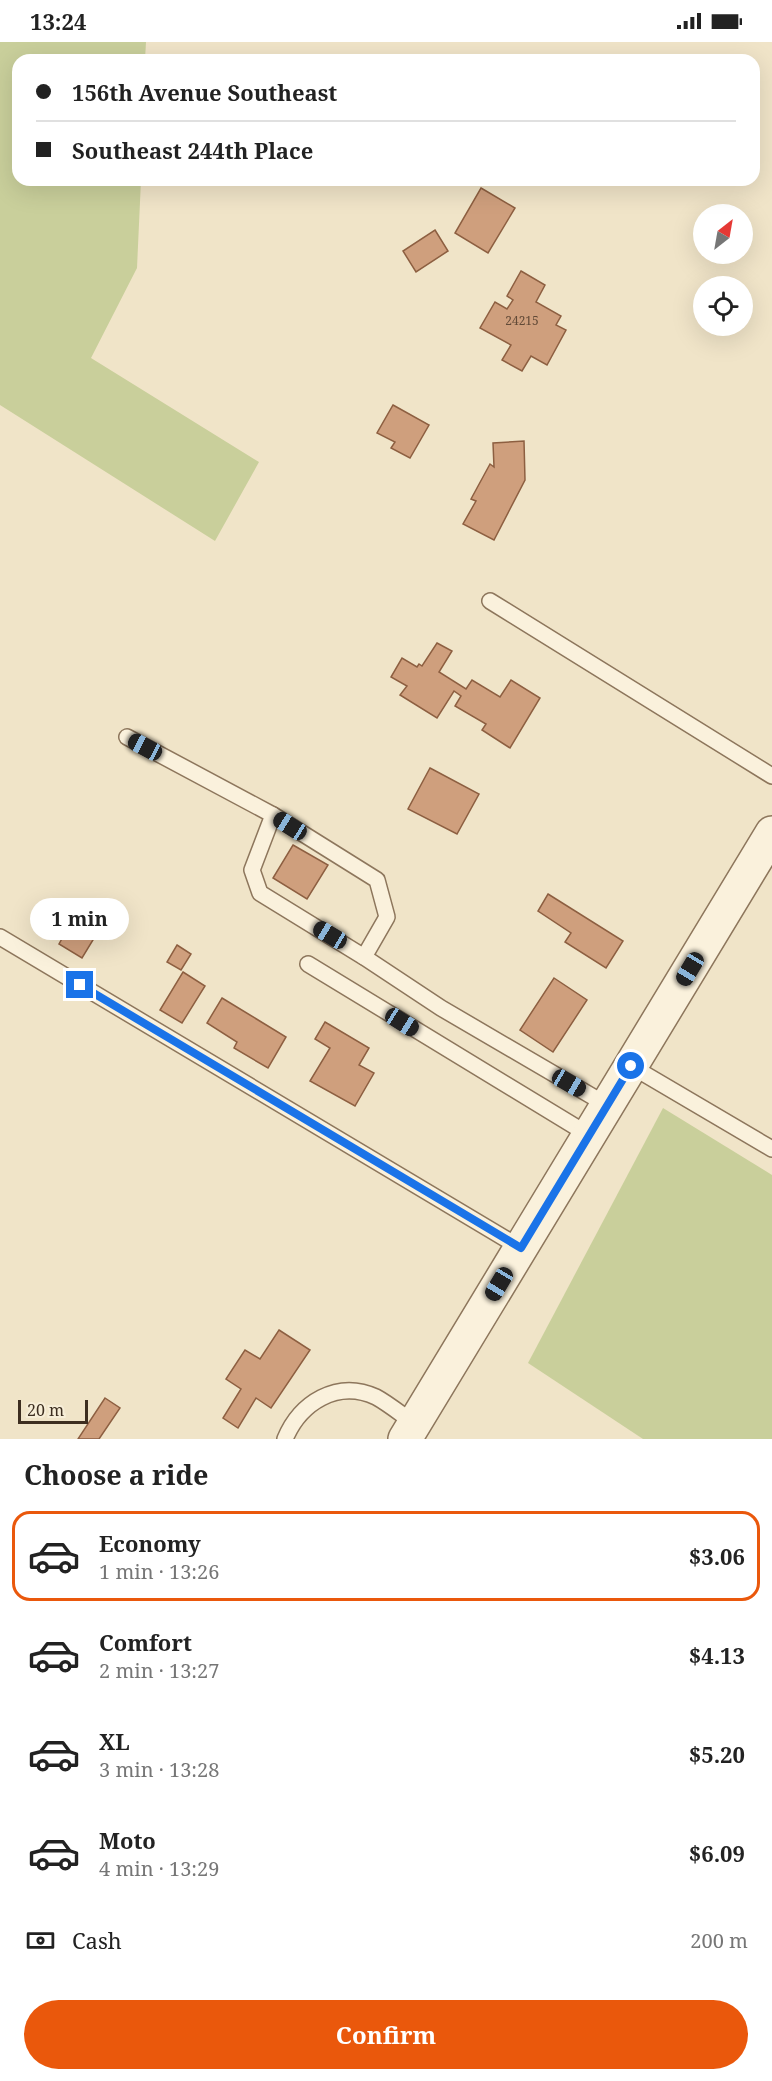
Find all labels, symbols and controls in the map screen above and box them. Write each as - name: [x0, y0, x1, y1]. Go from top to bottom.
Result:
- text: 13:24: [30, 6, 86, 36]
- text: 156th Avenue Southeast: [72, 77, 337, 107]
- text: Southeast 244th Place: [72, 135, 313, 165]
- north arrow: [693, 204, 753, 264]
- map controls: [693, 204, 753, 336]
- button: locate: [693, 276, 753, 336]
- house number: 24215: [505, 312, 539, 329]
- car: [125, 731, 165, 763]
- car: [270, 809, 310, 843]
- callout: 1 min: [31, 898, 130, 940]
- text: 1 min: [51, 905, 108, 932]
- car: [310, 918, 350, 952]
- car: [673, 949, 707, 989]
- route end: [66, 971, 93, 998]
- car: [382, 1005, 422, 1039]
- route start: [617, 1052, 644, 1079]
- car: [549, 1066, 589, 1100]
- car: [482, 1264, 516, 1304]
- scale bar: [18, 1397, 88, 1424]
- text: 20 m: [27, 1399, 64, 1421]
- text: Choose a ride: [24, 1456, 209, 1493]
- text: Economy: [99, 1528, 201, 1558]
- icon: car: [27, 1529, 81, 1583]
- text: $3.06: [689, 1541, 745, 1571]
- text: 1 min · 13:26: [99, 1558, 219, 1585]
- text: Comfort: [99, 1627, 192, 1657]
- icon: car: [27, 1628, 81, 1682]
- text: $4.13: [689, 1640, 745, 1670]
- text: 2 min · 13:27: [99, 1657, 219, 1684]
- text: XL: [99, 1726, 130, 1756]
- icon: car: [27, 1727, 81, 1781]
- text: $5.20: [689, 1739, 745, 1769]
- text: 3 min · 13:28: [99, 1756, 219, 1783]
- text: Moto: [99, 1825, 156, 1855]
- icon: car: [27, 1826, 81, 1880]
- text: $6.09: [689, 1838, 745, 1868]
- text: 4 min · 13:29: [99, 1855, 219, 1882]
- icon: cash: [24, 1924, 57, 1957]
- text: Cash: [72, 1925, 122, 1955]
- text: 200 m: [690, 1927, 748, 1954]
- button: Confirm: [24, 2000, 748, 2069]

